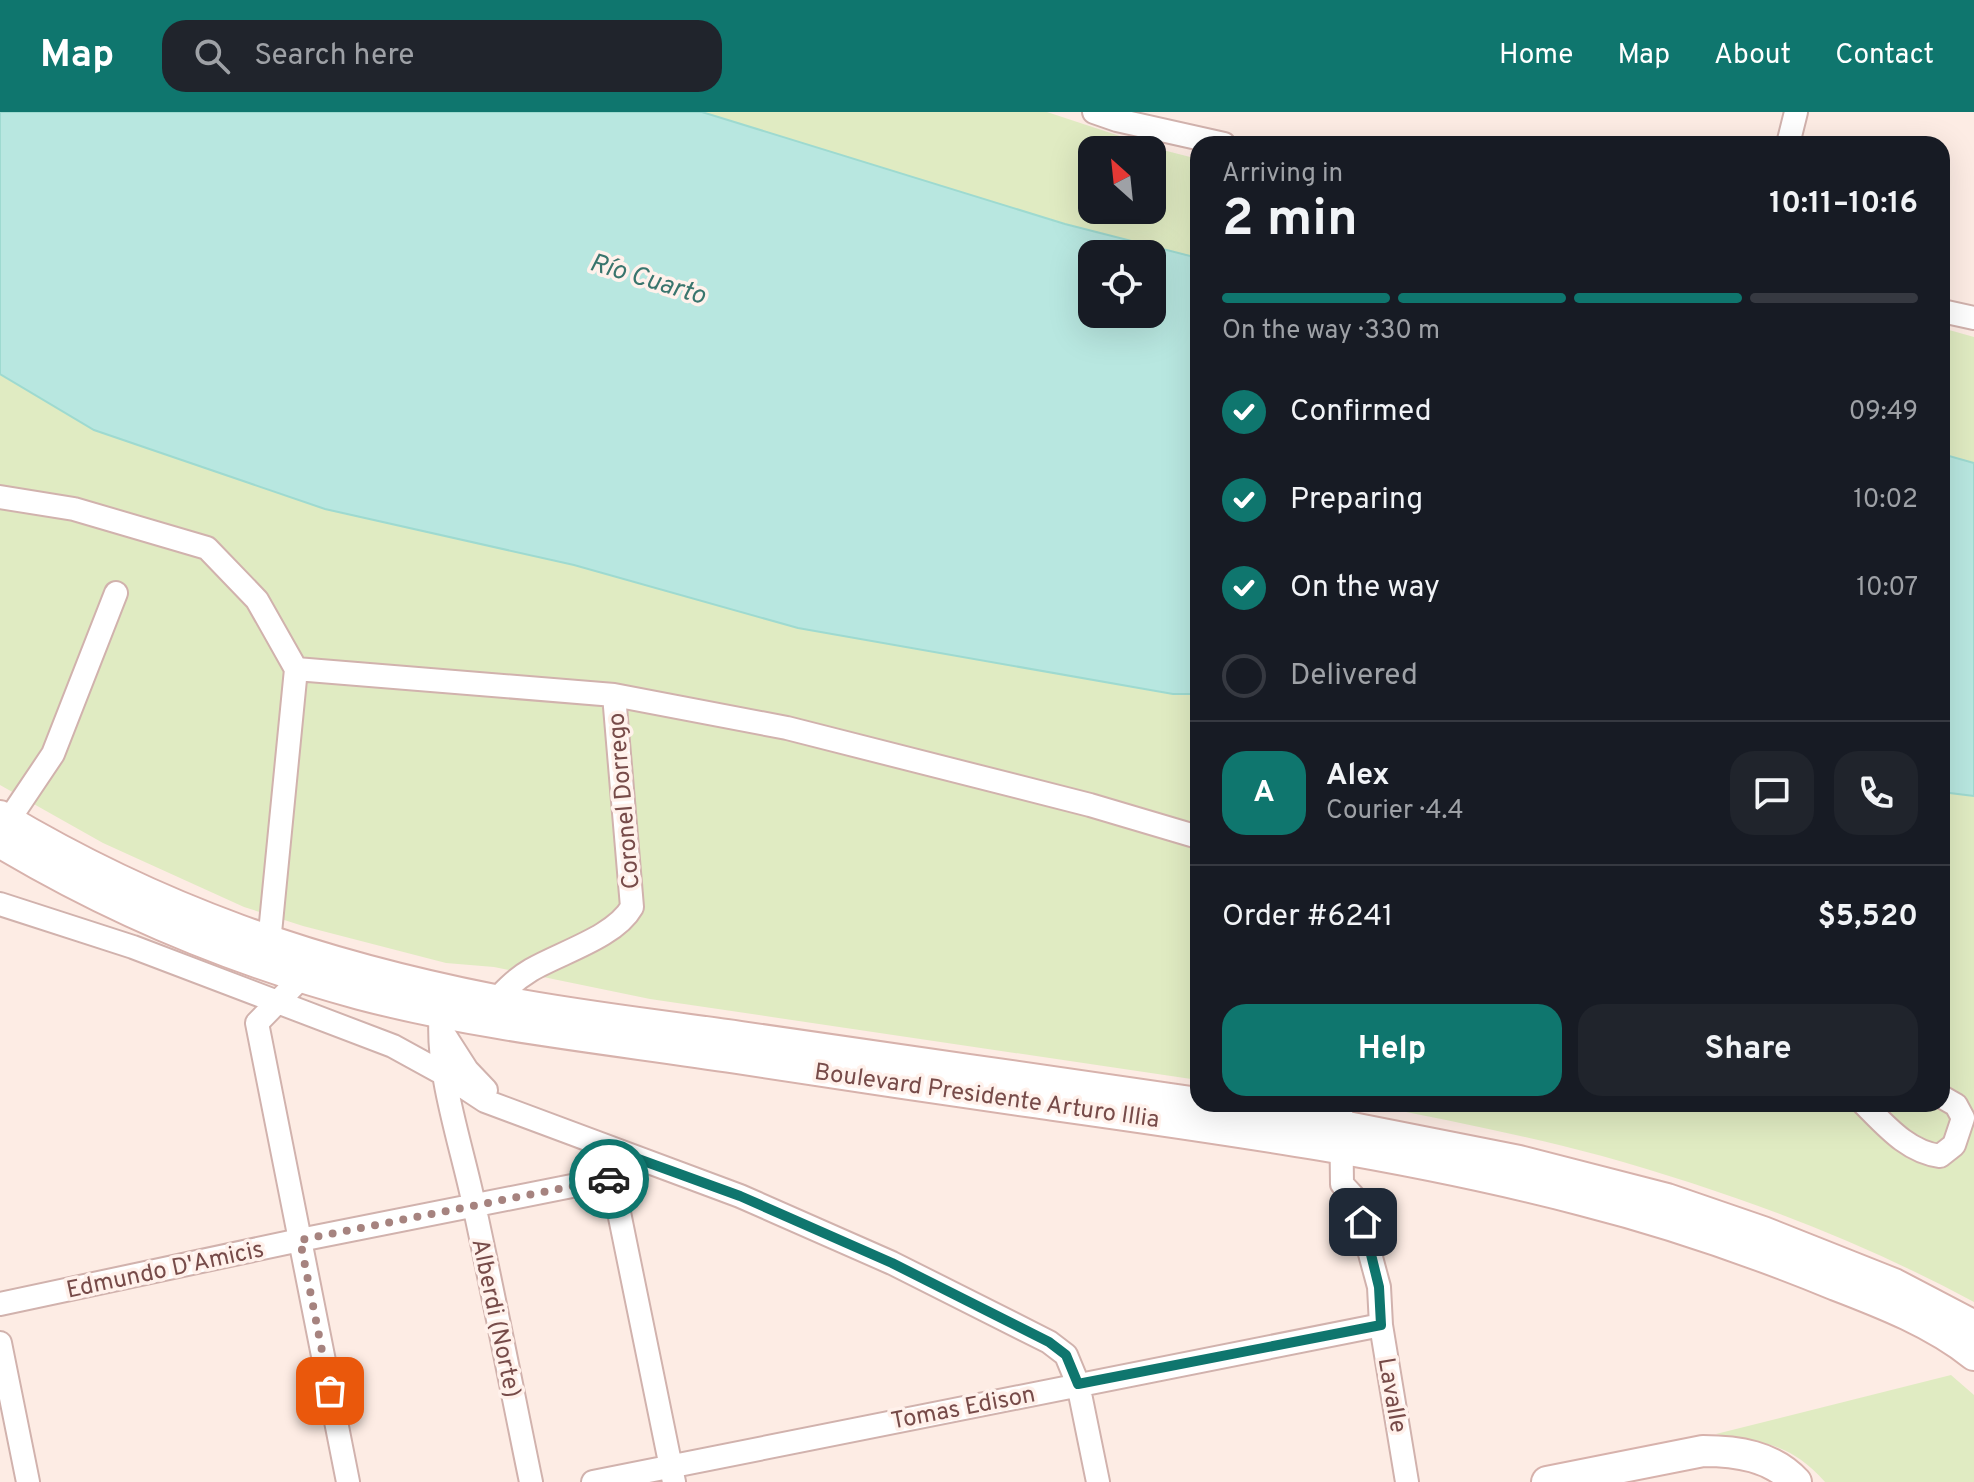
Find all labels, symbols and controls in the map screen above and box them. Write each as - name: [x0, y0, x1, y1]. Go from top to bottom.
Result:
- search box: [162, 20, 722, 92]
- text: Map: [40, 32, 114, 81]
- icon: search: [190, 34, 234, 78]
- text: Search here: [254, 38, 414, 75]
- text: Home: [1499, 38, 1573, 74]
- text: Map: [1617, 38, 1670, 74]
- text: About: [1714, 38, 1791, 74]
- text: Contact: [1835, 38, 1934, 74]
- north arrow: [1078, 136, 1166, 224]
- map controls: [1078, 136, 1166, 328]
- text: Arriving in: [1222, 158, 1343, 191]
- text: 10:11–10:16: [1769, 186, 1918, 223]
- text: 2 min: [1222, 188, 1358, 254]
- button: locate: [1078, 240, 1166, 328]
- water label: Río Cuarto: [585, 247, 709, 314]
- text: On the way · 330 m: [1222, 315, 1440, 348]
- icon: check: [1222, 390, 1266, 434]
- text: Confirmed: [1290, 394, 1432, 431]
- text: 09:49: [1849, 396, 1918, 429]
- icon: check: [1222, 478, 1266, 522]
- text: Preparing: [1290, 482, 1423, 519]
- text: 10:02: [1853, 484, 1918, 517]
- icon: check: [1222, 566, 1266, 610]
- text: On the way: [1290, 570, 1440, 607]
- text: 10:07: [1856, 572, 1918, 605]
- text: Delivered: [1290, 658, 1418, 695]
- street label: Coronel Dorrego: [602, 711, 648, 890]
- button: chat: [1730, 751, 1814, 835]
- button: phone: [1834, 751, 1918, 835]
- text: Alex: [1326, 758, 1390, 795]
- text: A: [1253, 775, 1275, 812]
- text: Courier · 4.4: [1326, 795, 1464, 828]
- text: Order #6241: [1222, 899, 1393, 936]
- text: $5,520: [1818, 899, 1918, 936]
- button: Help: [1222, 1004, 1562, 1096]
- button: Share: [1578, 1004, 1918, 1096]
- street label: Boulevard Presidente Arturo Illia: [812, 1058, 1161, 1136]
- courier: [569, 1139, 649, 1219]
- icon: car: [587, 1157, 631, 1201]
- pin: [1329, 1188, 1397, 1256]
- icon: home: [1341, 1200, 1385, 1244]
- street label: Edmundo D'Amicis: [64, 1235, 267, 1307]
- street label: Alberdi (Norte): [464, 1236, 527, 1401]
- street label: Lavalle: [1370, 1355, 1412, 1435]
- pin: [296, 1357, 364, 1425]
- icon: bag: [308, 1369, 352, 1413]
- street label: Tomas Edison: [889, 1380, 1038, 1438]

